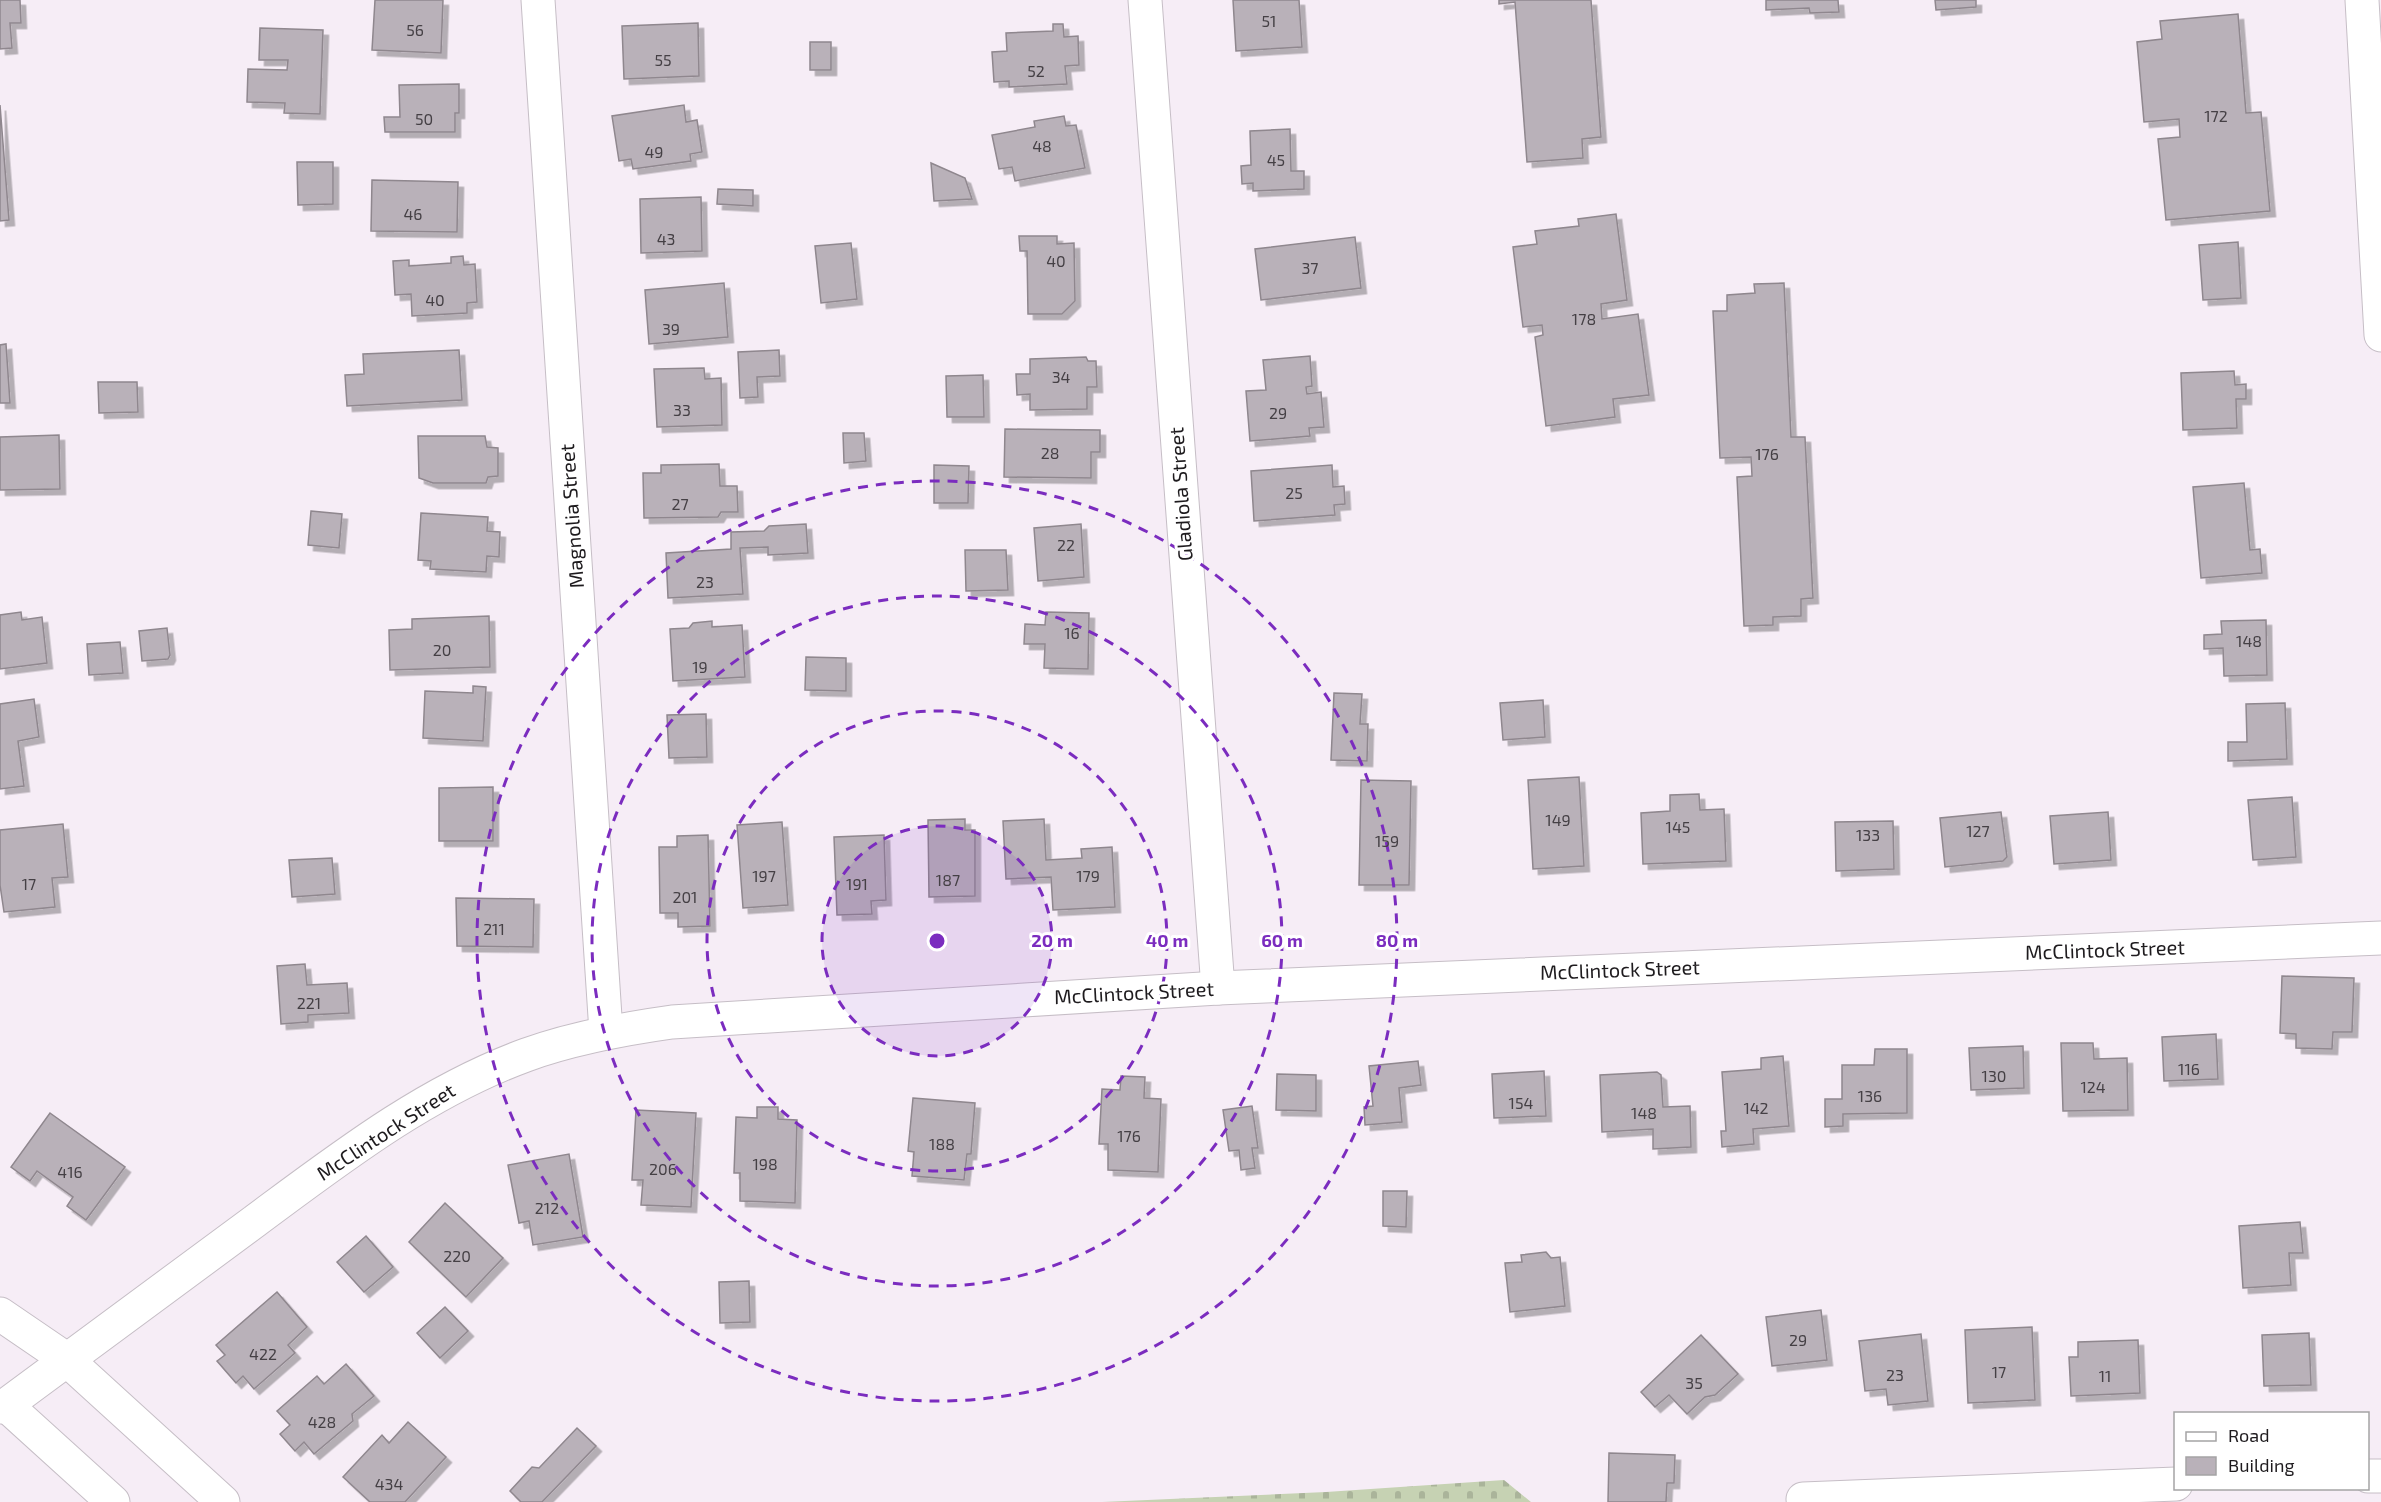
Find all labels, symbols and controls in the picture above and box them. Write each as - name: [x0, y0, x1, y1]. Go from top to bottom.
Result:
- house number: 51: [1262, 11, 1276, 30]
- house number: 56: [406, 20, 424, 39]
- house number: 55: [654, 50, 672, 69]
- house number: 52: [1027, 61, 1045, 80]
- house number: 172: [2204, 106, 2228, 125]
- house number: 50: [415, 109, 433, 128]
- house number: 48: [1032, 136, 1052, 155]
- house number: 49: [645, 142, 664, 161]
- house number: 45: [1267, 150, 1285, 169]
- house number: 46: [404, 204, 423, 223]
- house number: 43: [657, 229, 675, 248]
- house number: 40: [1046, 251, 1066, 270]
- house number: 37: [1301, 258, 1319, 277]
- house number: 40: [425, 290, 445, 309]
- house number: 178: [1572, 309, 1596, 328]
- house number: 39: [662, 319, 680, 338]
- house number: 34: [1052, 367, 1071, 386]
- house number: 33: [673, 400, 691, 419]
- house number: 29: [1269, 403, 1287, 422]
- street label: Gladiola Street: [1163, 426, 1197, 562]
- street label: Magnolia Street: [554, 443, 588, 589]
- house number: 28: [1041, 443, 1059, 462]
- house number: 176: [1755, 444, 1779, 463]
- house number: 25: [1285, 483, 1303, 502]
- house number: 27: [671, 494, 689, 513]
- house number: 22: [1057, 535, 1075, 554]
- house number: 23: [696, 572, 714, 591]
- house number: 16: [1064, 623, 1080, 642]
- house number: 148: [2236, 631, 2262, 650]
- house number: 20: [433, 640, 451, 659]
- house number: 19: [692, 657, 708, 676]
- house number: 149: [1545, 810, 1571, 829]
- house number: 145: [1666, 817, 1690, 836]
- house number: 127: [1966, 821, 1990, 840]
- house number: 133: [1856, 825, 1880, 844]
- house number: 159: [1375, 831, 1399, 850]
- house number: 197: [752, 866, 776, 885]
- house number: 179: [1076, 866, 1100, 885]
- house number: 187: [936, 870, 960, 889]
- house number: 17: [22, 874, 36, 893]
- house number: 191: [846, 874, 868, 893]
- house number: 201: [672, 887, 698, 906]
- house number: 211: [483, 919, 505, 938]
- text: 20 m: [1031, 929, 1073, 951]
- text: 40 m: [1146, 929, 1188, 951]
- text: 60 m: [1261, 929, 1303, 951]
- text: 80 m: [1376, 929, 1418, 951]
- centre of rings: [927, 931, 947, 951]
- street label: McClintock Street: [2025, 934, 2186, 964]
- street label: McClintock Street: [1540, 954, 1701, 984]
- street label: McClintock Street: [1053, 976, 1215, 1008]
- house number: 221: [297, 993, 321, 1012]
- house number: 116: [2178, 1059, 2200, 1078]
- house number: 130: [1982, 1066, 2006, 1085]
- street label: McClintock Street: [312, 1077, 459, 1185]
- house number: 124: [2080, 1077, 2106, 1096]
- house number: 136: [1858, 1086, 1882, 1105]
- house number: 154: [1509, 1093, 1534, 1112]
- house number: 142: [1743, 1098, 1769, 1117]
- house number: 148: [1631, 1103, 1657, 1122]
- house number: 176: [1117, 1126, 1141, 1145]
- house number: 188: [929, 1134, 955, 1153]
- house number: 198: [752, 1154, 778, 1173]
- house number: 206: [649, 1159, 677, 1178]
- house number: 416: [57, 1162, 83, 1181]
- house number: 212: [535, 1198, 559, 1217]
- house number: 220: [443, 1246, 471, 1265]
- house number: 29: [1789, 1330, 1807, 1349]
- house number: 422: [249, 1344, 277, 1363]
- house number: 17: [1992, 1362, 2006, 1381]
- house number: 23: [1886, 1365, 1904, 1384]
- house number: 11: [2099, 1366, 2111, 1385]
- house number: 35: [1685, 1373, 1703, 1392]
- house number: 428: [308, 1412, 336, 1431]
- legend: [2174, 1412, 2369, 1490]
- text: Road: [2228, 1424, 2269, 1446]
- text: Building: [2228, 1454, 2295, 1476]
- house number: 434: [375, 1474, 403, 1493]

